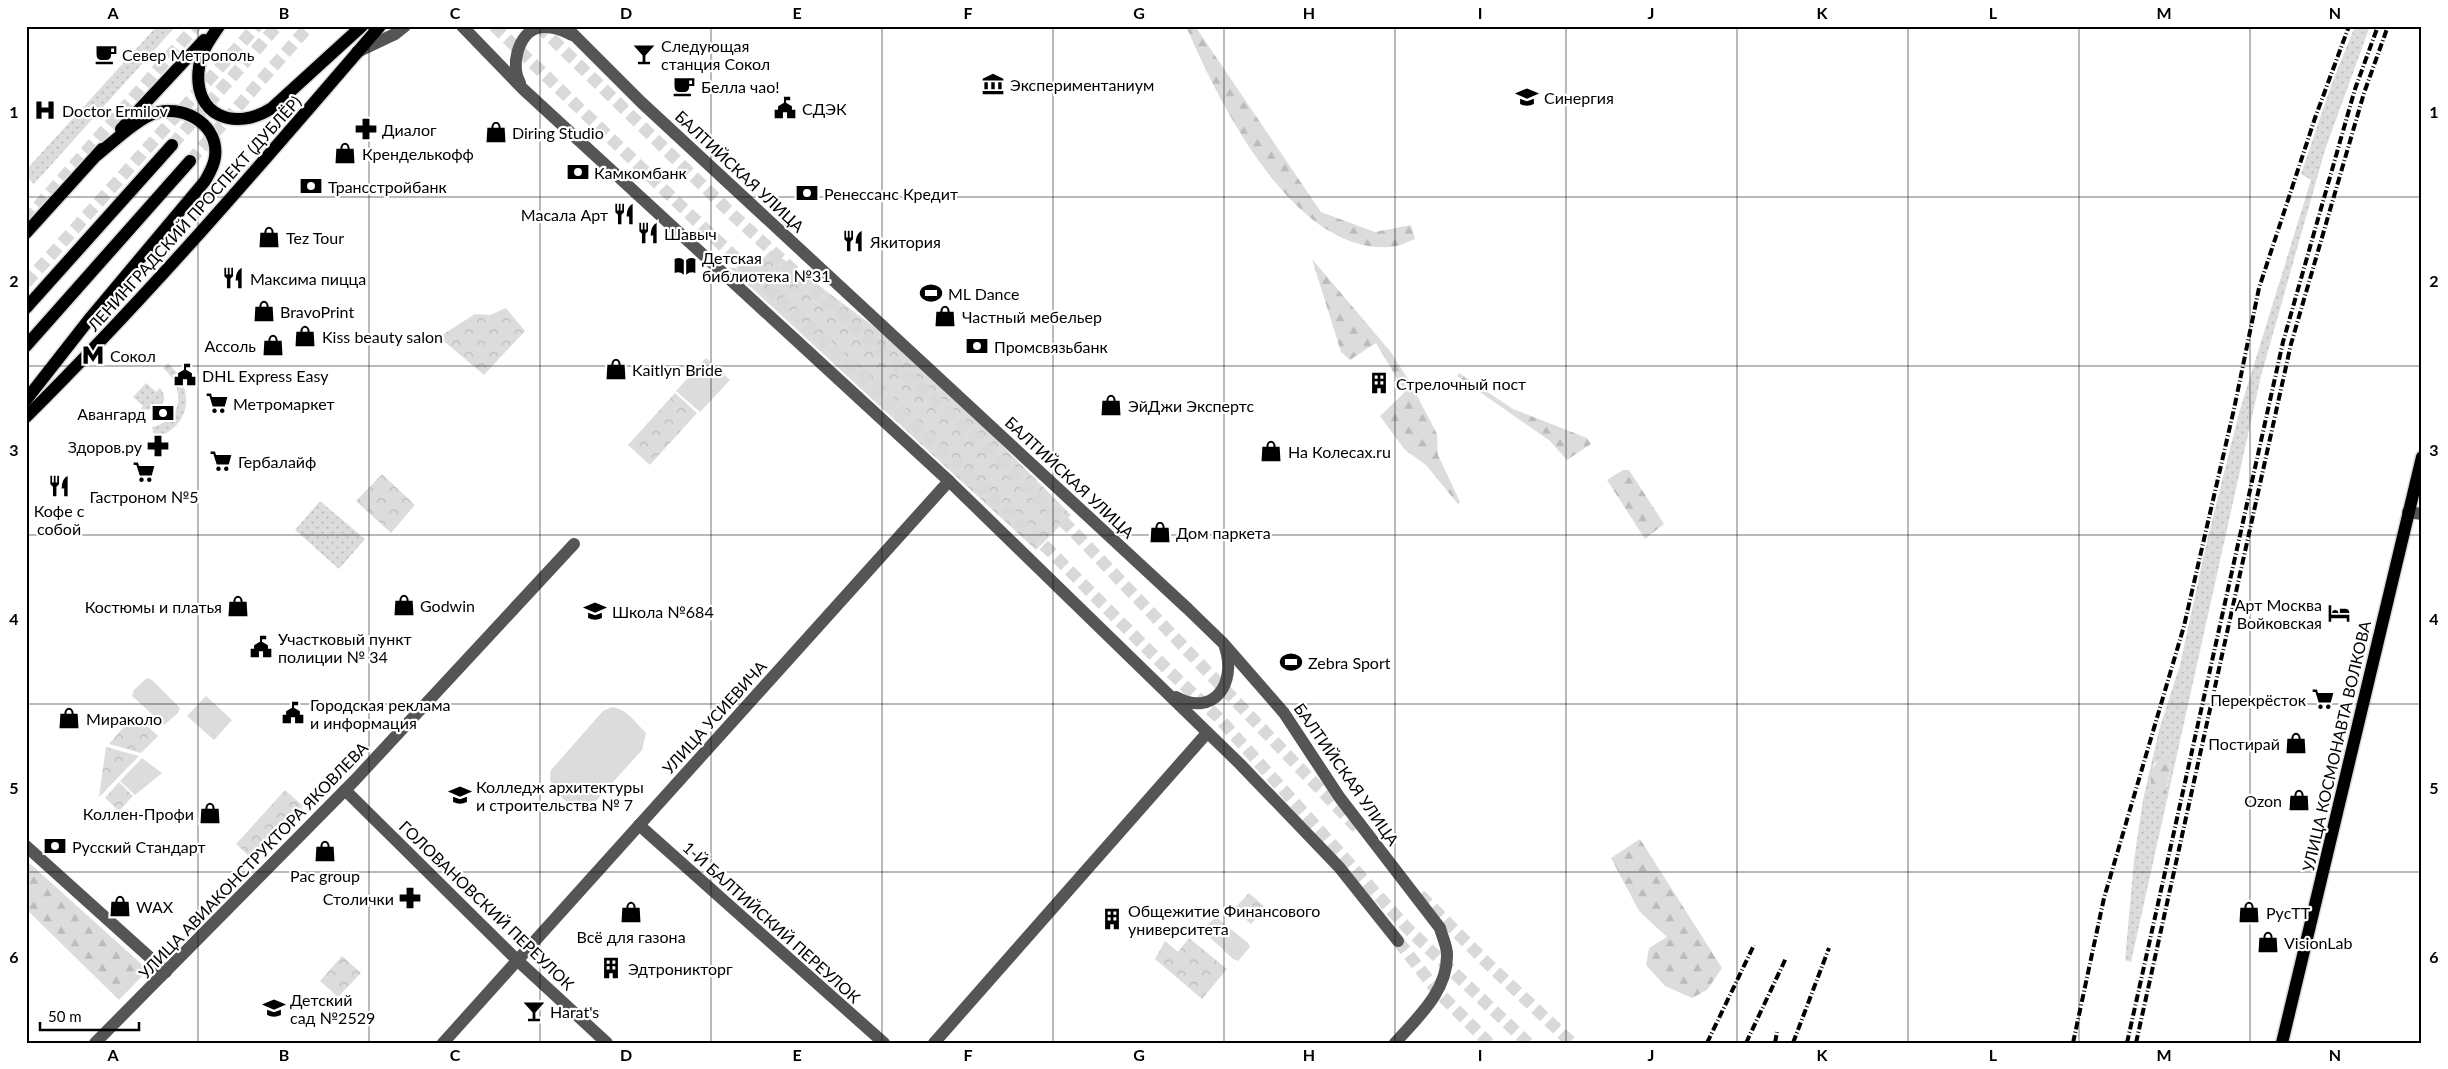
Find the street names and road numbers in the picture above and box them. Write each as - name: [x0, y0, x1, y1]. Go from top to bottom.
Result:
- street label: ЛЕНИНГРАДСКИЙ ПРОСПЕКТ (ДУБЛЁР): [83, 92, 305, 335]
- street label: БАЛТИЙСКАЯ УЛИЦА: [672, 106, 809, 236]
- street label: БАЛТИЙСКАЯ УЛИЦА: [1002, 412, 1139, 542]
- street label: УЛИЦА КОСМОНАВТА ВОЛКОВА: [2298, 619, 2374, 873]
- street label: УЛИЦА УСИЕВИЧА: [658, 656, 770, 778]
- street label: БАЛТИЙСКАЯ УЛИЦА: [1291, 699, 1403, 849]
- street label: УЛИЦА АВИАКОНСТРУКТОРА ЯКОВЛЕВА: [135, 738, 372, 982]
- street label: ГОЛОВАНОВСКИЙ ПЕРЕУЛОК: [396, 816, 578, 994]
- street label: 1-Й БАЛТИЙСКИЙ ПЕРЕУЛОК: [680, 837, 865, 1007]

